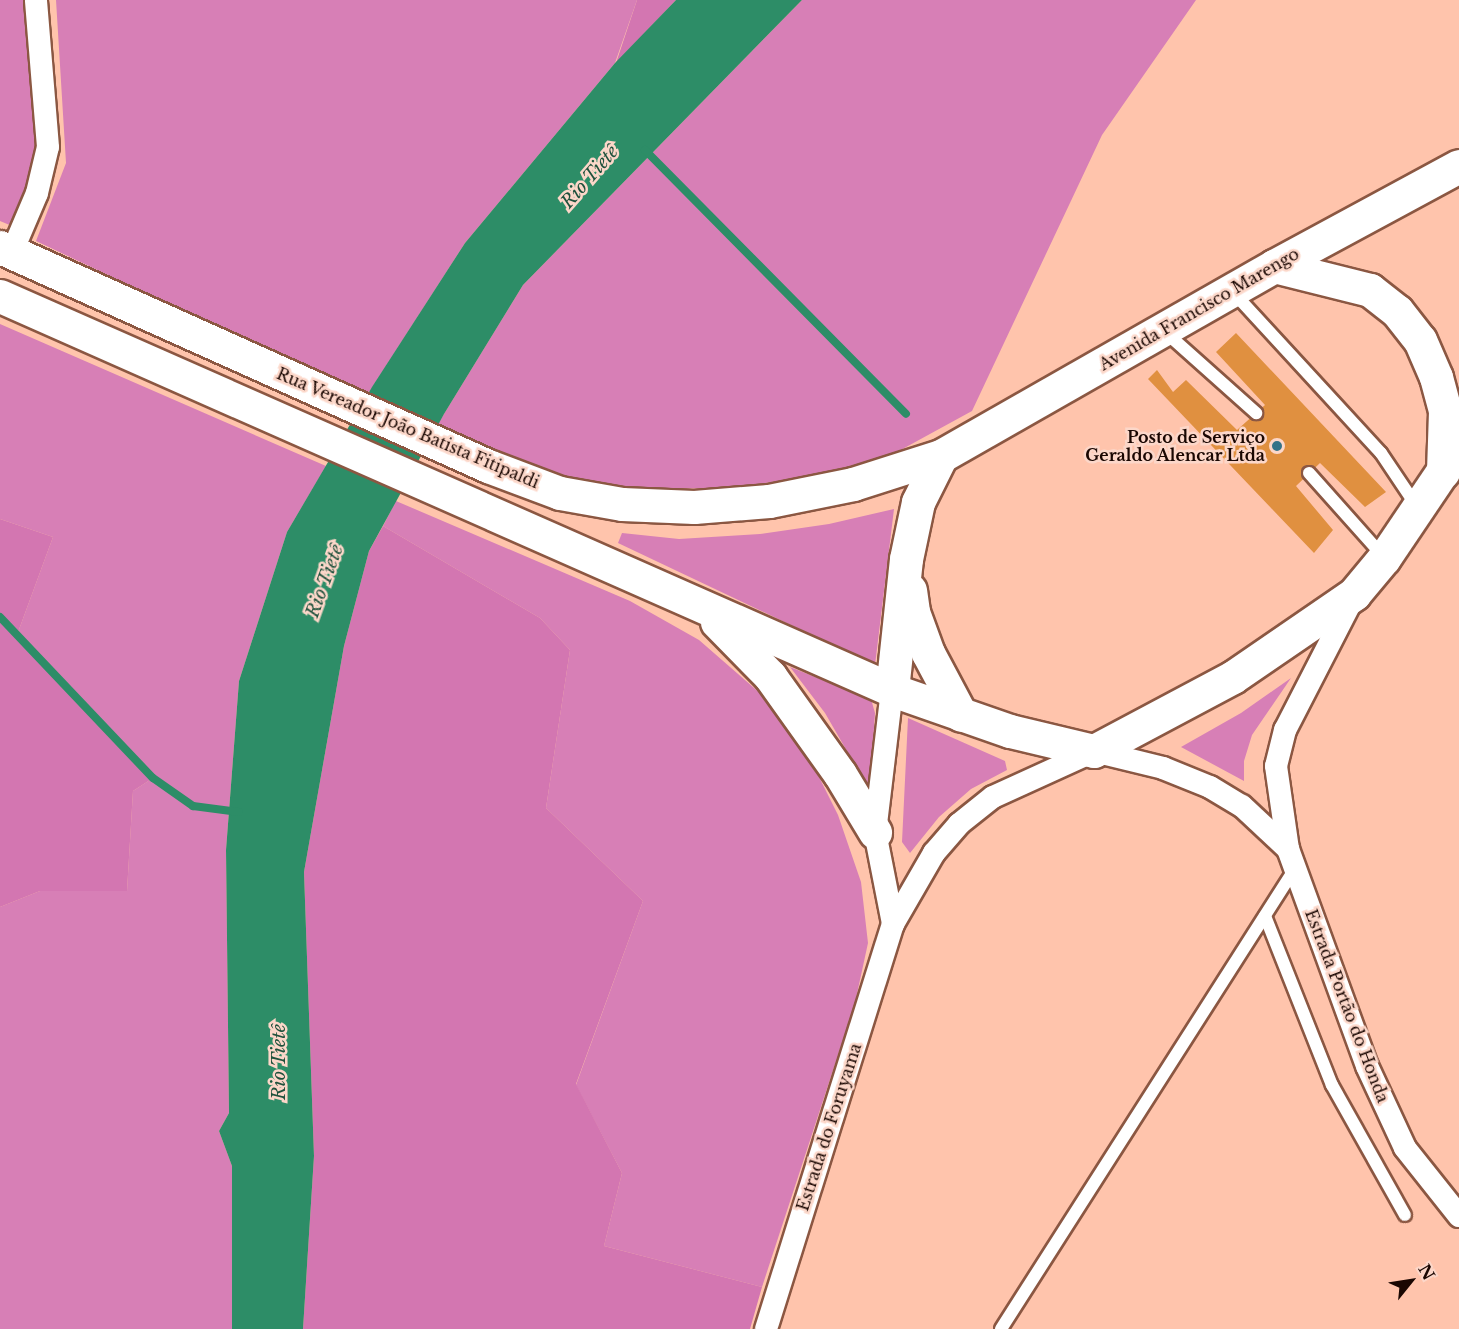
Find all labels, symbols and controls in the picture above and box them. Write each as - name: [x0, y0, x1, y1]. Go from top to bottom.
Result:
- water label: Rio Tietê: [557, 141, 623, 213]
- street label: Avenida Francisco Marengo: [1096, 244, 1302, 374]
- street label: Rua Vereador João Batista Fitipaldi: [273, 364, 543, 492]
- place label: Posto de Serviço Geraldo Alencar Ltda: [1084, 427, 1265, 465]
- marker: Posto de Serviço Geraldo Alencar Ltda: [1270, 439, 1284, 453]
- water label: Rio Tietê: [302, 541, 348, 621]
- street label: Estrada Portão do Honda: [1301, 907, 1393, 1105]
- water label: Rio Tietê: [268, 1024, 290, 1100]
- street label: Estrada do Foruyama: [793, 1041, 865, 1213]
- north arrow: [1381, 1251, 1441, 1311]
- text: N: [1414, 1260, 1439, 1284]

